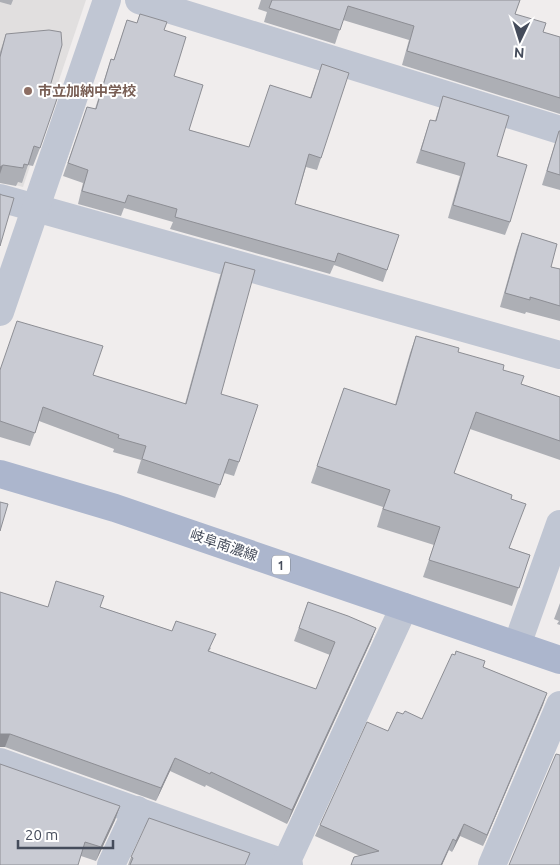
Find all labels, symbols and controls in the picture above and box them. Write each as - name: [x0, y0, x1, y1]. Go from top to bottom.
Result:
- north arrow: [495, 15, 545, 65]
- text: N: [513, 45, 525, 61]
- place label: 市立加納中学校: [38, 83, 136, 99]
- marker: 市立加納中学校: [22, 85, 34, 97]
- street label: 岐阜南濃線: [188, 526, 260, 564]
- road number: 1: [272, 556, 290, 574]
- scale bar: [18, 818, 112, 850]
- text: 20 m: [25, 826, 58, 843]

